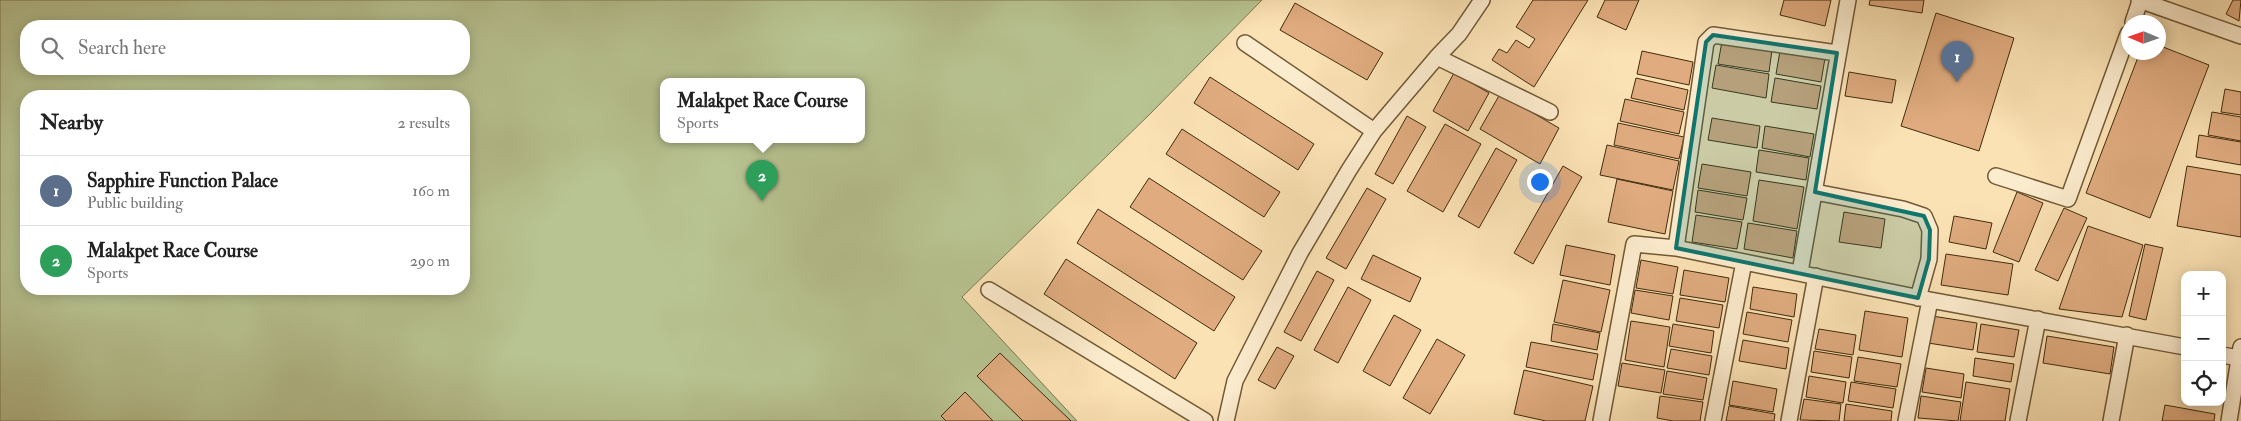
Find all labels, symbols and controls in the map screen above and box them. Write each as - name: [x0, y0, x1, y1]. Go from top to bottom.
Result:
- north arrow: [2121, 15, 2166, 60]
- search box: [20, 20, 470, 75]
- icon: search: [38, 34, 66, 62]
- text: Search here: [78, 36, 166, 60]
- pin: 1: [1941, 41, 1973, 82]
- popup: [660, 78, 865, 143]
- text: Malakpet Race Course: [677, 89, 848, 113]
- text: Nearby: [40, 109, 103, 136]
- text: 2 results: [397, 113, 450, 133]
- text: Sports: [677, 113, 718, 133]
- pin: 2: [746, 160, 778, 201]
- text: Sapphire Function Palace: [87, 169, 278, 193]
- your location: [1527, 169, 1553, 195]
- text: 1: [53, 181, 59, 201]
- text: 160 m: [412, 181, 450, 201]
- text: Public building: [87, 193, 183, 213]
- text: Malakpet Race Course: [87, 239, 258, 263]
- text: 2: [52, 251, 60, 271]
- text: 290 m: [410, 251, 450, 271]
- text: Sports: [87, 263, 128, 283]
- map controls: [2181, 271, 2226, 406]
- button: +: [2181, 271, 2226, 316]
- button: −: [2181, 316, 2226, 361]
- button: locate: [2181, 361, 2226, 406]

